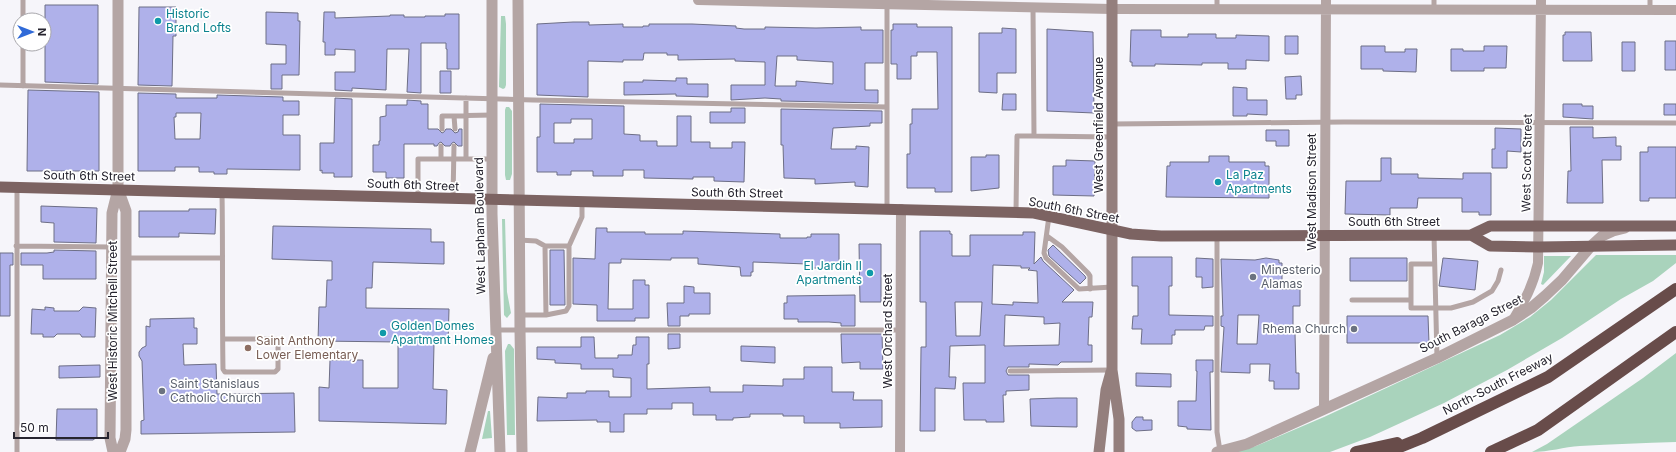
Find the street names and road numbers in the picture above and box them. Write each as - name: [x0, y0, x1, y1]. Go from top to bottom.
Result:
- street label: West Greenfield Avenue: [1091, 57, 1106, 193]
- street label: West Scott Street: [1518, 114, 1535, 212]
- street label: West Madison Street: [1304, 133, 1319, 251]
- street label: West Lapham Boulevard: [471, 157, 488, 295]
- street label: South 6th Street: [43, 167, 135, 184]
- street label: South 6th Street: [367, 175, 459, 194]
- street label: South 6th Street: [691, 184, 783, 201]
- street label: South 6th Street: [1027, 193, 1121, 226]
- street label: South 6th Street: [1348, 214, 1440, 229]
- street label: West Historic Mitchell Street: [105, 241, 120, 401]
- street label: West Orchard Street: [880, 273, 895, 388]
- street label: South Baraga Street: [1417, 291, 1525, 356]
- street label: North-South Freeway: [1440, 349, 1556, 418]

